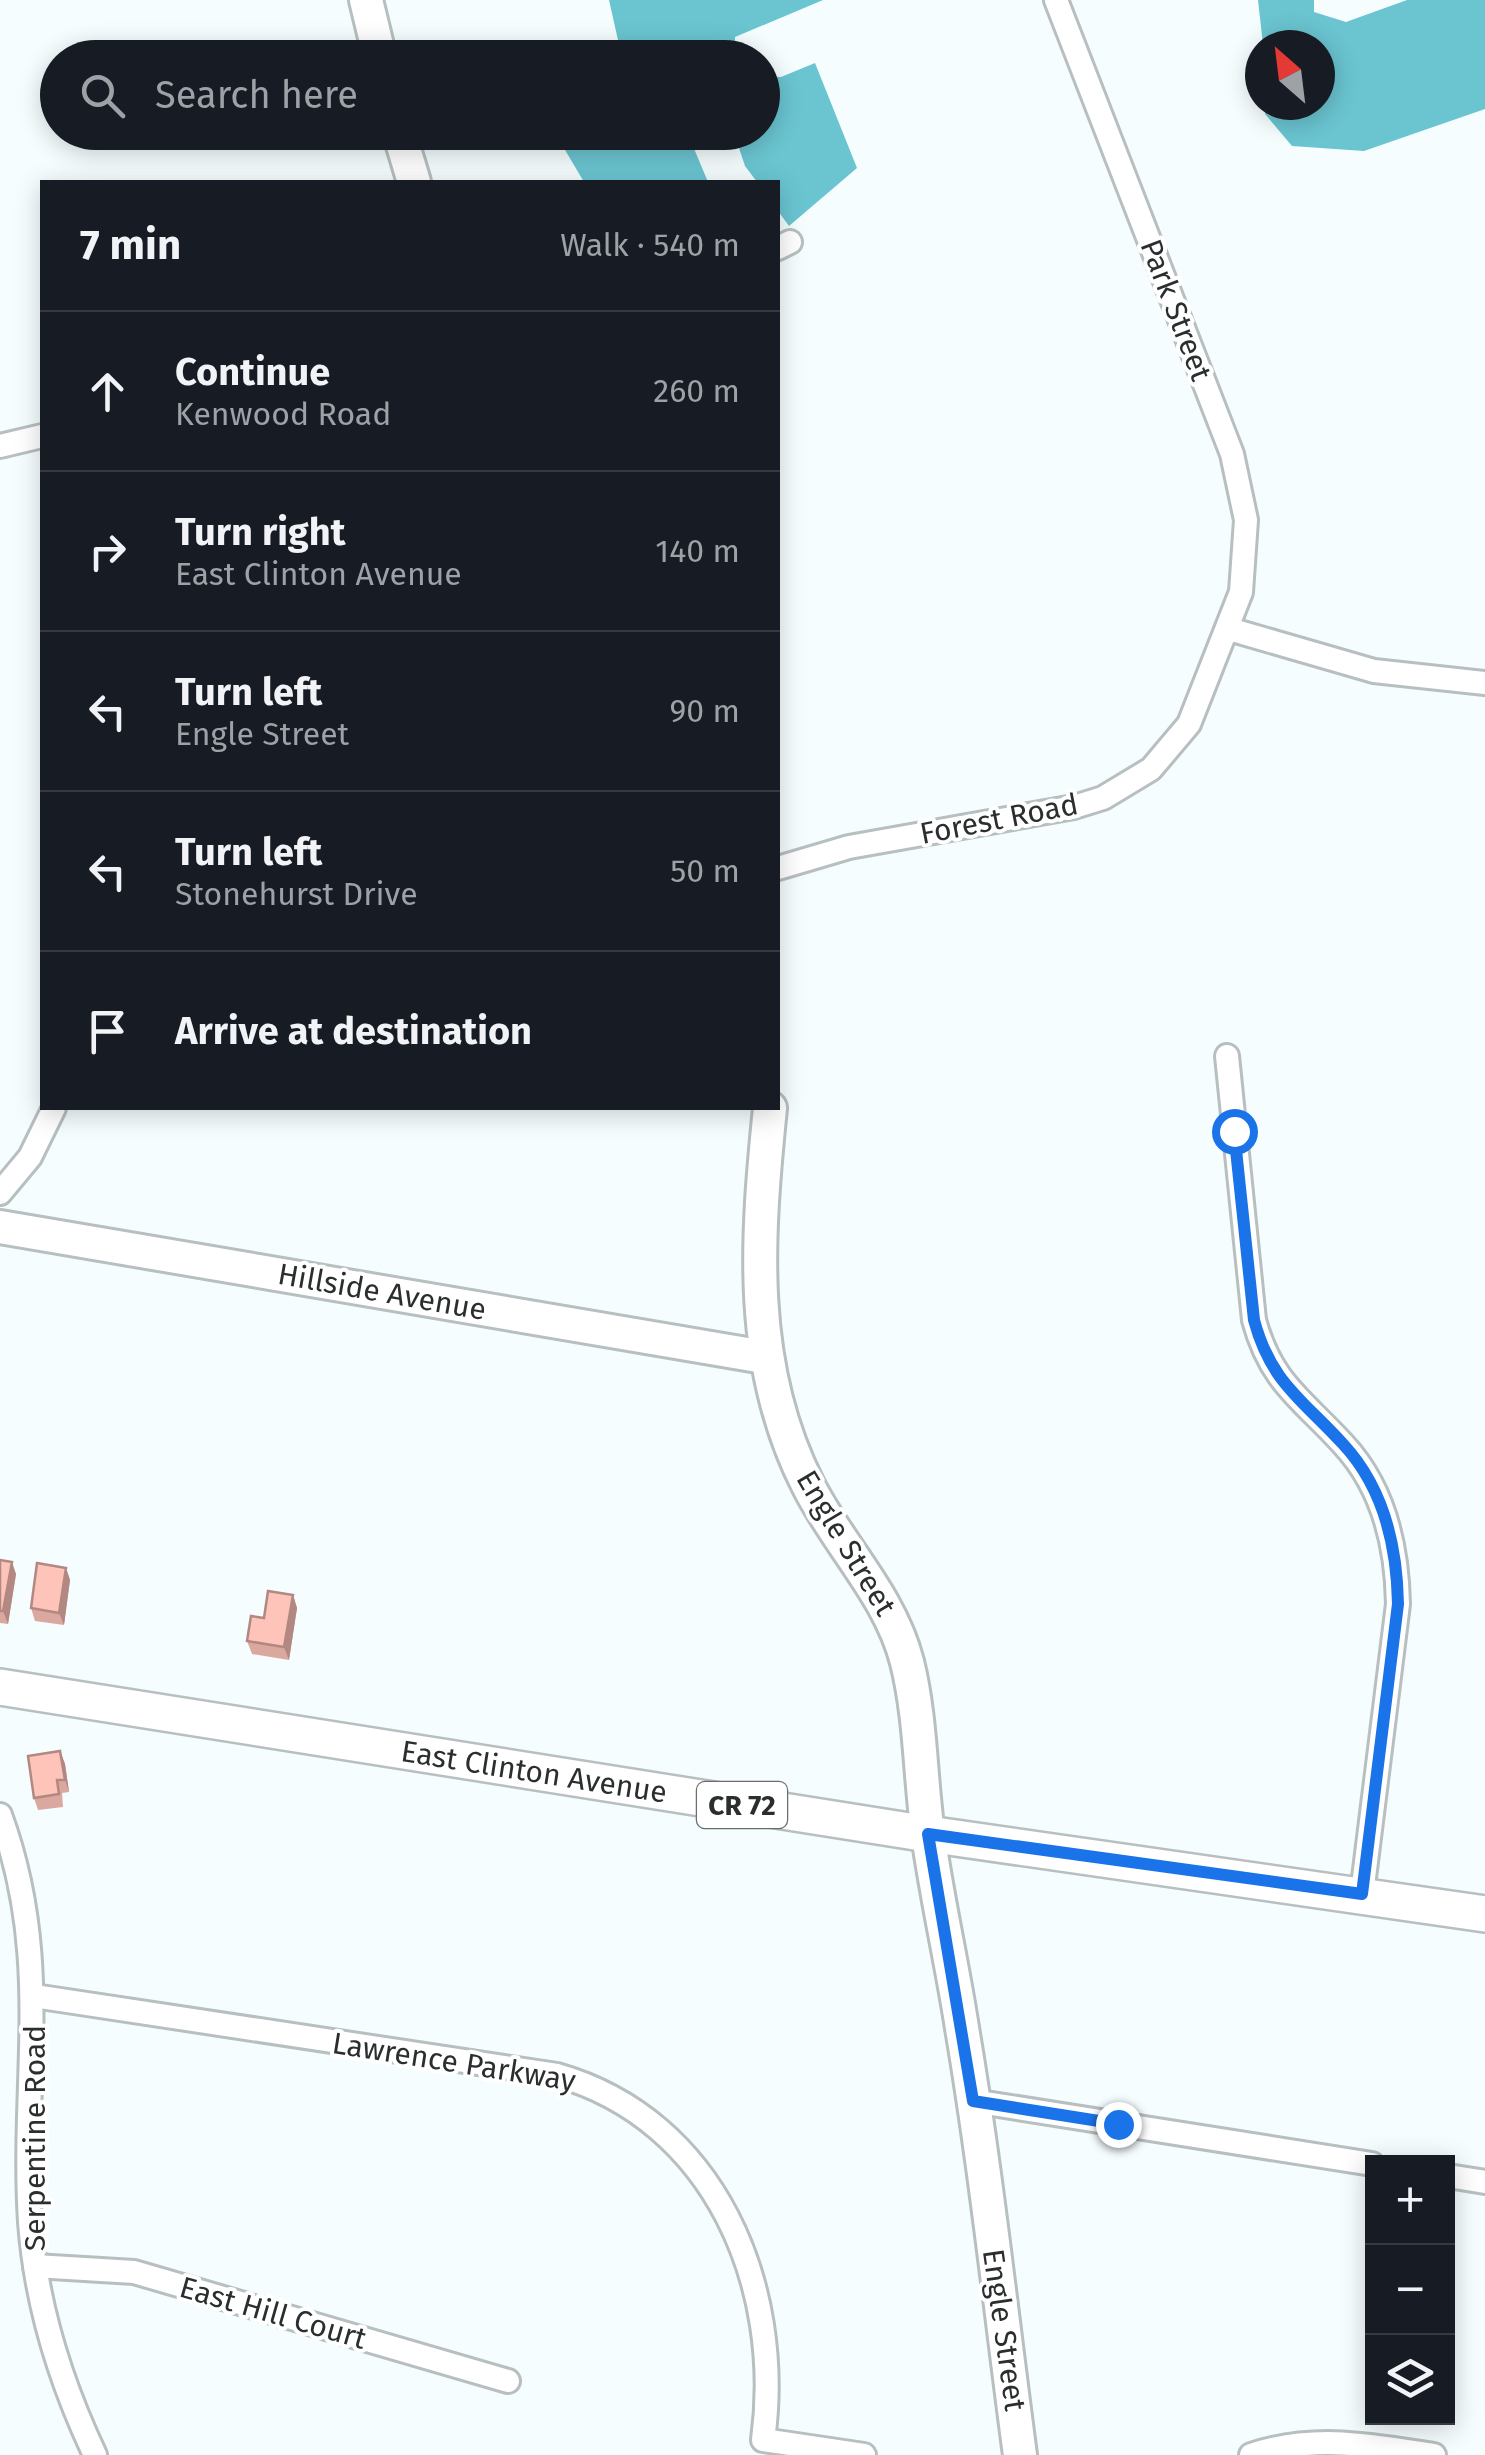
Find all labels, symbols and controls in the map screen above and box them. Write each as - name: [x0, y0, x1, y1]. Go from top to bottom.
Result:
- north arrow: [1245, 30, 1335, 120]
- search box: [40, 40, 780, 150]
- icon: search: [75, 68, 130, 123]
- text: Search here: [155, 72, 358, 118]
- text: 7 min: [80, 220, 181, 270]
- text: Walk · 540 m: [560, 226, 740, 264]
- street label: Park Street: [1133, 234, 1219, 386]
- text: Continue: [175, 349, 330, 395]
- icon: ahead: [80, 364, 135, 419]
- text: 260 m: [653, 372, 740, 410]
- text: Kenwood Road: [175, 395, 391, 433]
- text: Turn right: [175, 509, 345, 555]
- icon: right: [80, 524, 135, 579]
- text: 140 m: [655, 532, 740, 570]
- text: East Clinton Avenue: [175, 555, 462, 593]
- text: Turn left: [175, 669, 322, 715]
- icon: left: [80, 684, 135, 739]
- text: 90 m: [669, 692, 740, 730]
- text: Engle Street: [175, 715, 349, 753]
- street label: Forest Road: [917, 786, 1081, 852]
- text: Turn left: [175, 829, 322, 875]
- icon: left: [80, 844, 135, 899]
- text: 50 m: [670, 852, 740, 890]
- text: Stonehurst Drive: [175, 875, 418, 913]
- icon: arrive: [80, 1004, 135, 1059]
- text: Arrive at destination: [175, 1008, 532, 1054]
- route start: [1212, 1109, 1258, 1155]
- street label: Hillside Avenue: [275, 1256, 489, 1328]
- street label: Engle Street: [789, 1464, 904, 1622]
- street label: East Clinton Avenue: [398, 1733, 670, 1811]
- road number: CR 72: [697, 1782, 787, 1828]
- street label: Serpentine Road: [17, 2025, 53, 2251]
- street label: Lawrence Parkway: [330, 2025, 578, 2099]
- route end: [1096, 2102, 1142, 2148]
- map controls: [1365, 2155, 1455, 2425]
- button: +: [1365, 2155, 1455, 2245]
- button: −: [1365, 2245, 1455, 2335]
- street label: Engle Street: [975, 2247, 1033, 2414]
- street label: East Hill Court: [176, 2269, 371, 2357]
- button: layers: [1365, 2335, 1455, 2425]

